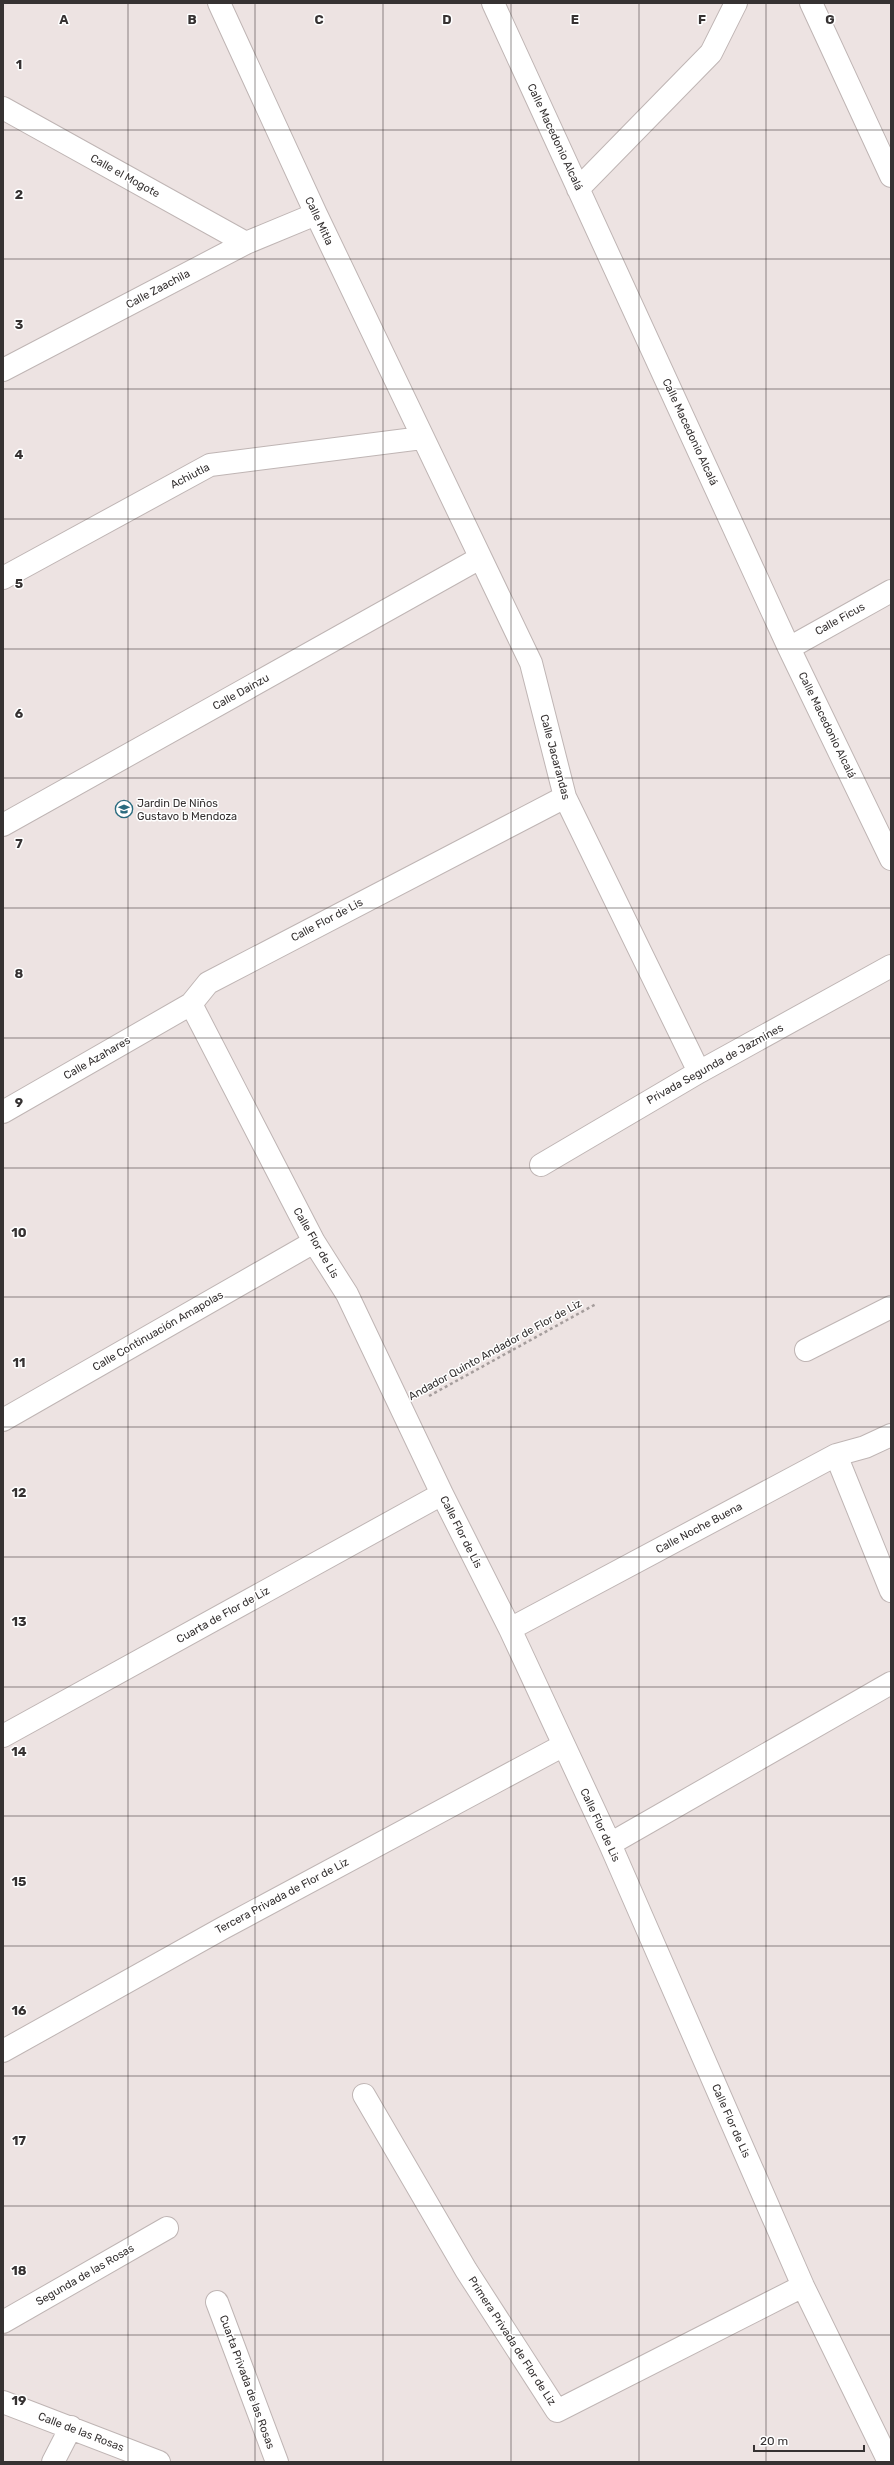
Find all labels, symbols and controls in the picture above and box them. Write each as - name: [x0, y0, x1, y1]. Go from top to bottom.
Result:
- text: A: [59, 12, 69, 27]
- text: B: [187, 12, 197, 27]
- text: C: [314, 12, 324, 27]
- text: D: [442, 12, 452, 27]
- text: E: [571, 12, 579, 27]
- text: F: [698, 12, 706, 27]
- text: G: [825, 12, 835, 27]
- text: 1: [16, 57, 22, 72]
- street label: Calle Macedonio Alcalá: [524, 81, 586, 193]
- street label: Calle el Mogote: [88, 152, 162, 200]
- text: 2: [15, 187, 23, 202]
- street label: Calle Mitla: [302, 195, 336, 247]
- street label: Calle Zaachila: [124, 267, 192, 311]
- text: 3: [15, 317, 24, 332]
- street label: Calle Macedonio Alcalá: [659, 376, 721, 488]
- text: 4: [15, 447, 24, 462]
- street label: Achiutla: [168, 461, 212, 491]
- text: 5: [15, 576, 23, 591]
- street label: Calle Ficus: [813, 600, 868, 638]
- street label: Calle Macedonio Alcalá: [796, 670, 858, 780]
- street label: Calle Dainzu: [210, 671, 272, 713]
- text: 6: [15, 706, 24, 721]
- street label: Calle Jacarandas: [537, 713, 573, 801]
- place label: Jardin De Niños Gustavo b Mendoza: [137, 797, 237, 823]
- school or university icon: Jardin De Niños Gustavo b Mendoza: [114, 799, 134, 819]
- text: 7: [15, 836, 23, 851]
- street label: Calle Flor de Lis: [289, 895, 365, 944]
- text: 8: [15, 966, 24, 981]
- street label: Privada Segunda de Jazmines: [644, 1021, 786, 1107]
- street label: Calle Azahares: [61, 1033, 133, 1082]
- text: 9: [15, 1095, 23, 1110]
- street label: Calle Flor de Lis: [290, 1205, 342, 1281]
- text: 10: [11, 1225, 27, 1240]
- street label: Calle Continuación Amapolas: [90, 1288, 226, 1374]
- street label: Andador Quinto Andador de Flor de Liz: [406, 1297, 584, 1403]
- text: 11: [13, 1355, 25, 1370]
- text: 12: [12, 1485, 26, 1500]
- street label: Calle Flor de Lis: [437, 1494, 485, 1571]
- street label: Calle Noche Buena: [654, 1500, 744, 1556]
- street label: Cuarta de Flor de Liz: [174, 1584, 272, 1646]
- text: 13: [11, 1614, 27, 1629]
- text: 14: [11, 1744, 27, 1759]
- street label: Calle Flor de Lis: [577, 1786, 623, 1864]
- street label: Tercera Privada de Flor de Liz: [213, 1855, 351, 1937]
- text: 15: [12, 1874, 26, 1889]
- text: 16: [12, 2003, 27, 2018]
- street label: Calle Flor de Lis: [709, 2082, 753, 2160]
- text: 17: [12, 2133, 27, 2148]
- street label: Segunda de las Rosas: [34, 2241, 137, 2308]
- text: 18: [11, 2263, 27, 2278]
- street label: Primera Privada de Flor de Liz: [465, 2274, 559, 2408]
- street label: Cuarta Privada de las Rosas: [217, 2313, 277, 2451]
- text: 19: [12, 2393, 26, 2408]
- street label: Calle de las Rosas: [36, 2410, 126, 2454]
- scale bar: [754, 2427, 864, 2453]
- text: 20 m: [760, 2434, 788, 2448]

